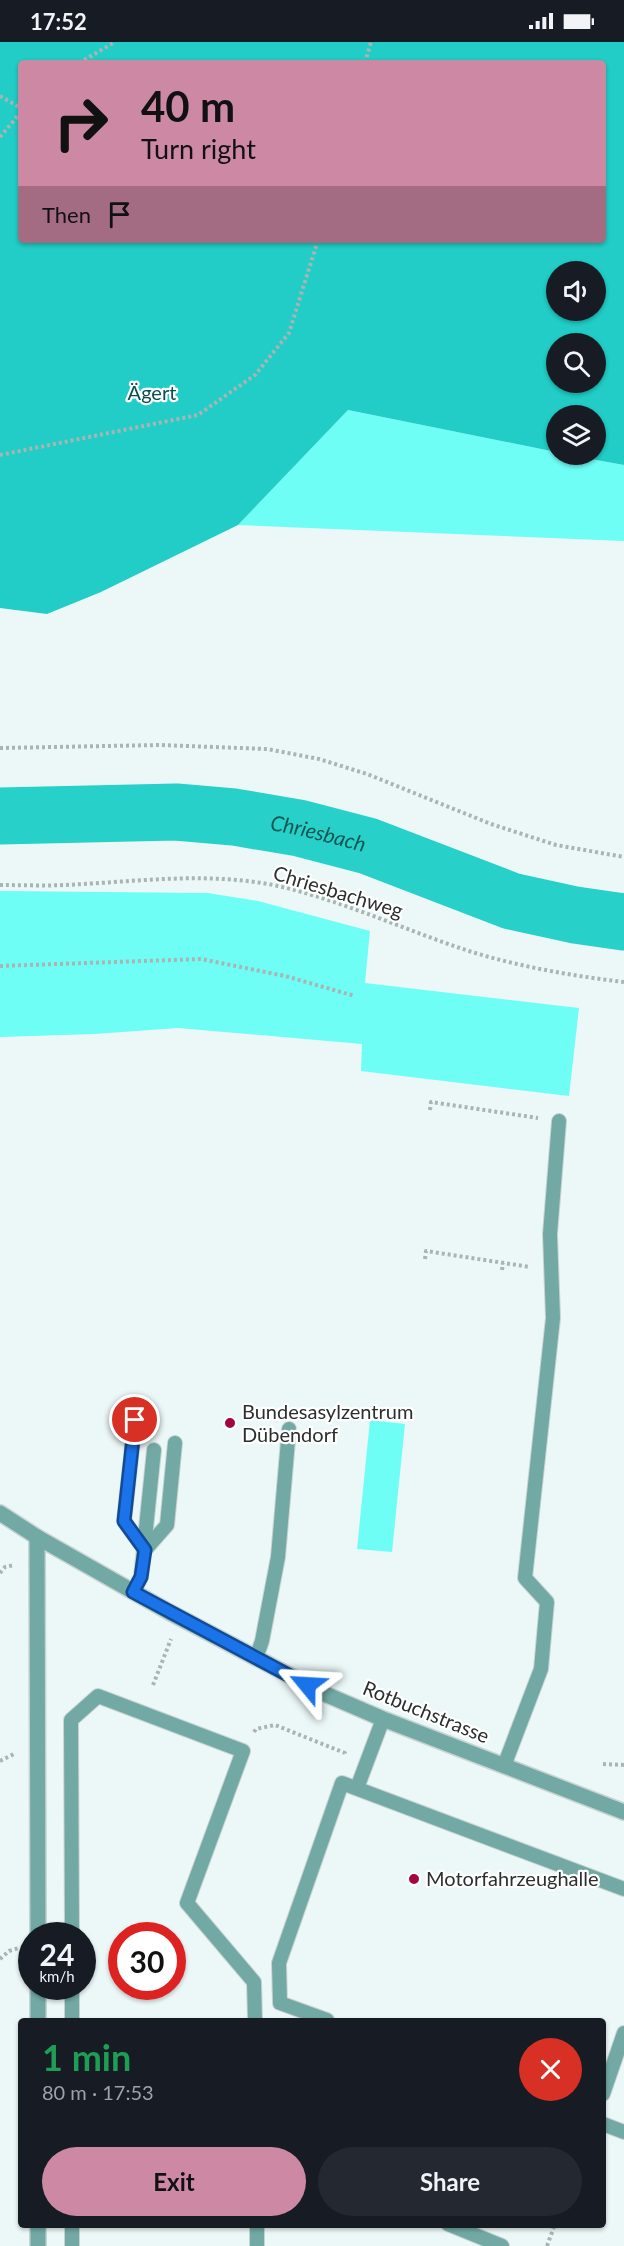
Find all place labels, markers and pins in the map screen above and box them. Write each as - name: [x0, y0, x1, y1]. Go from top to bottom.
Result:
- pin: [109, 1394, 160, 1445]
- place label: Bundesasylzentrum Dübendorf: [242, 1399, 413, 1446]
- marker: Bundesasylzentrum Dübendorf: [223, 1416, 237, 1430]
- place label: Motorfahrzeughalle: [426, 1866, 599, 1890]
- marker: Motorfahrzeughalle: [407, 1872, 421, 1886]

